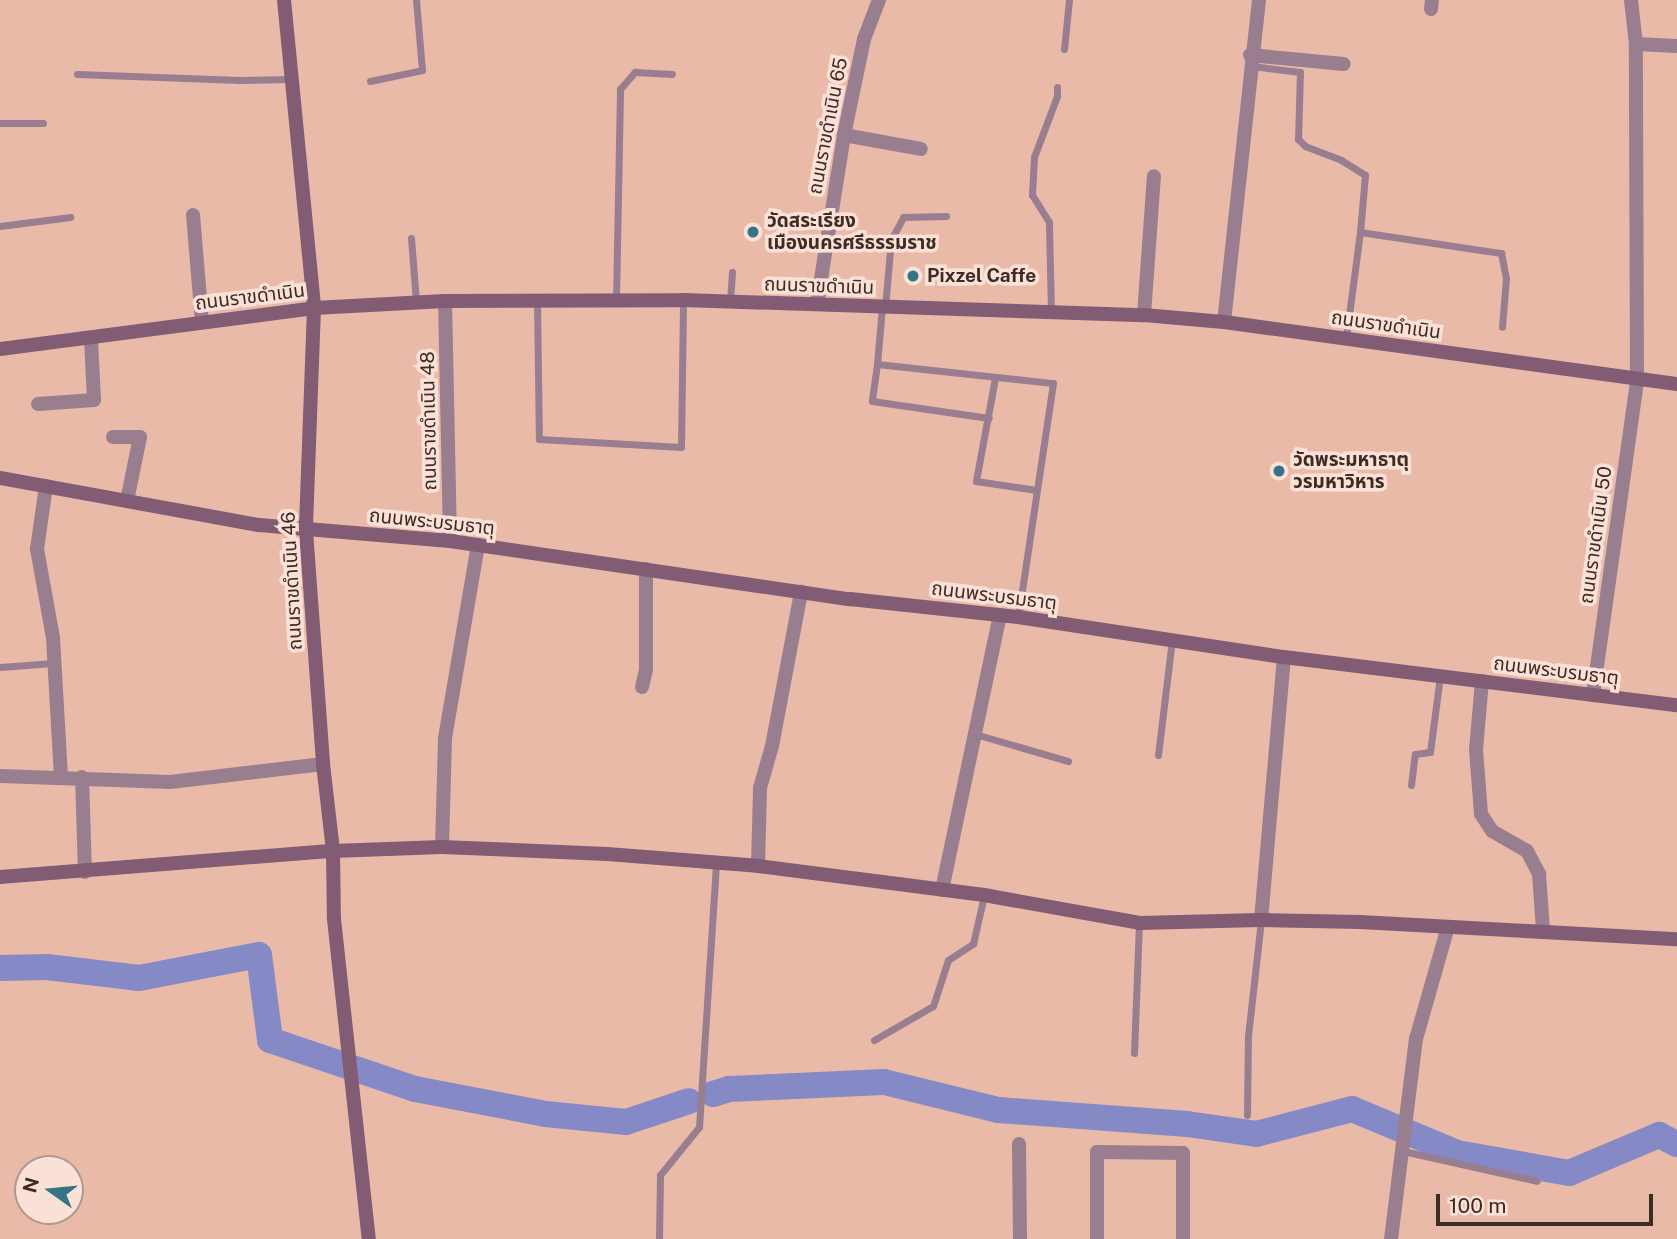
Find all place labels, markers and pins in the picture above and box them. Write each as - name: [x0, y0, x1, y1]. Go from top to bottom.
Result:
- place label: วัดสระเรียง เมืองนครศรีธรรมราช: [767, 210, 937, 254]
- marker: วัดสระเรียง เมืองนครศรีธรรมราช: [745, 224, 761, 240]
- place label: Pixzel Caffe: [927, 265, 1036, 287]
- marker: Pixzel Caffe: [905, 268, 921, 284]
- place label: วัดพระมหาธาตุ วรมหาวิหาร: [1293, 449, 1409, 493]
- marker: วัดพระมหาธาตุ วรมหาวิหาร: [1271, 463, 1287, 479]

